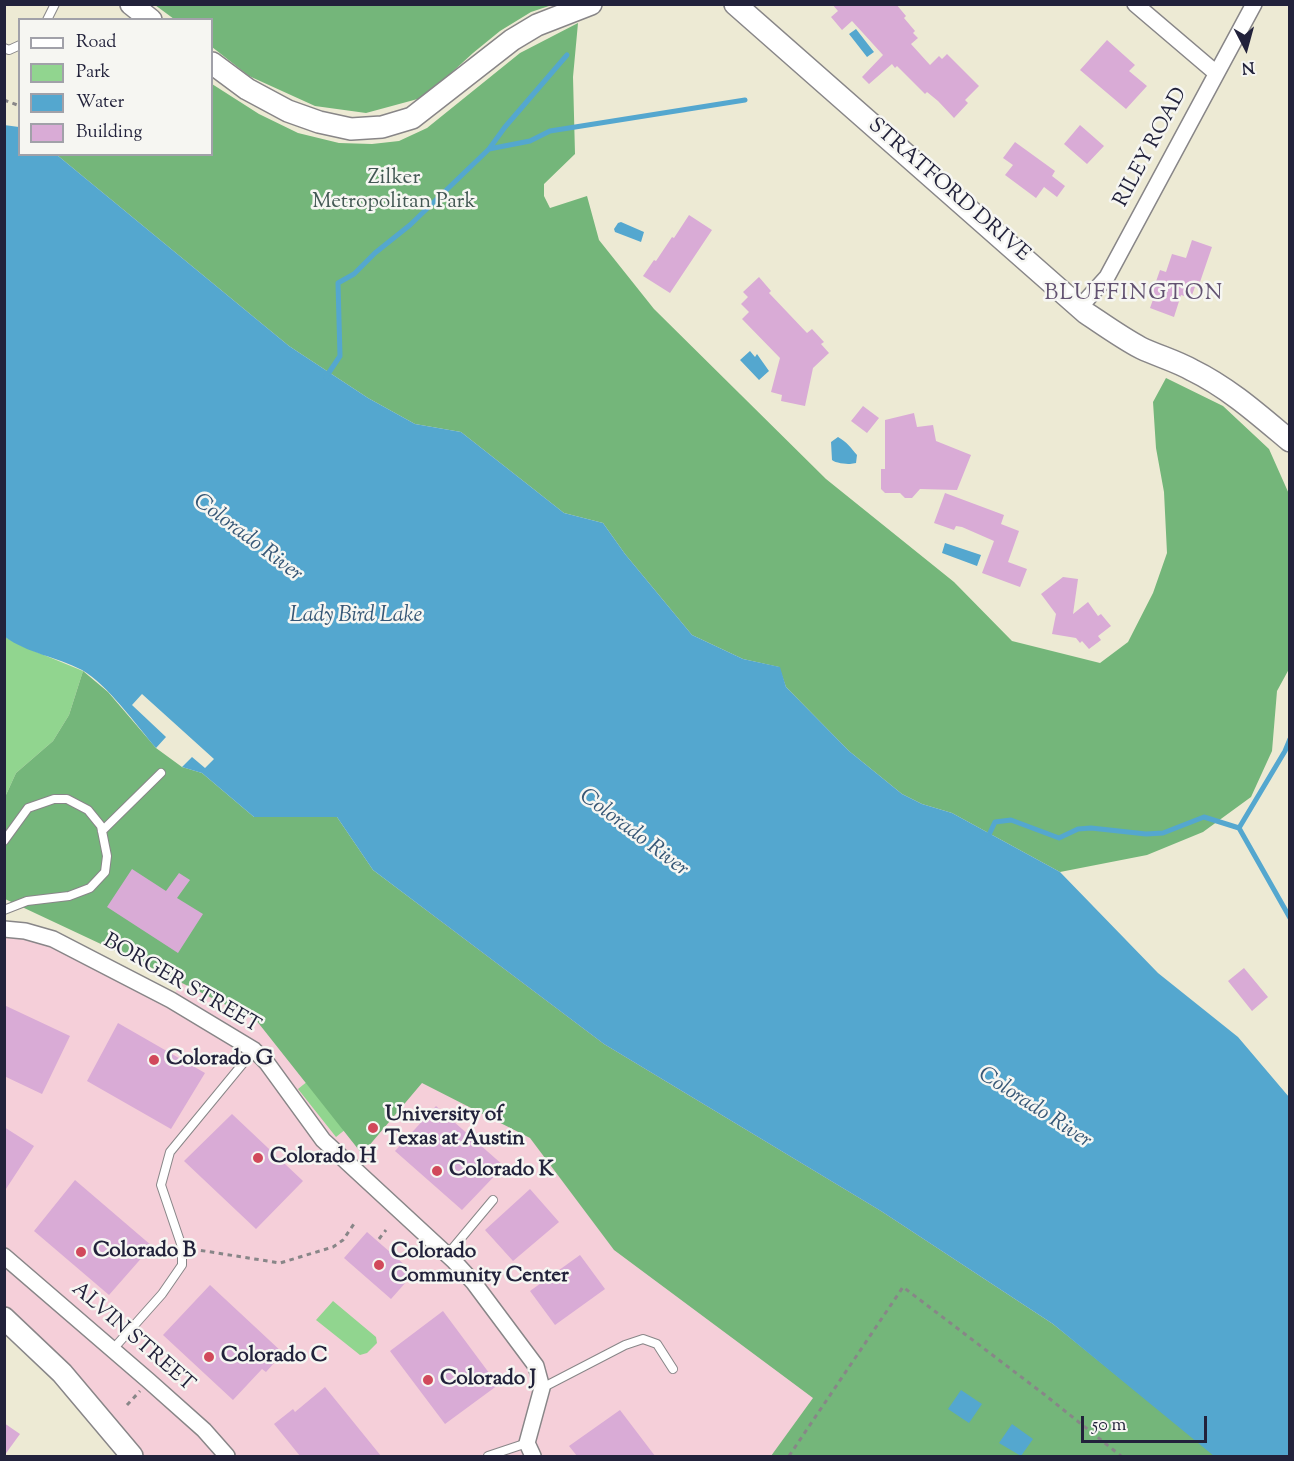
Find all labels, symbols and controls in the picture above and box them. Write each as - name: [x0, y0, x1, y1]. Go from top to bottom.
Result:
- legend: [18, 18, 213, 156]
- north arrow: [1216, 18, 1276, 78]
- text: Road: [76, 30, 116, 56]
- text: N: [1240, 54, 1255, 79]
- text: Park: [76, 60, 110, 86]
- street label: RILEY ROAD: [1110, 84, 1194, 212]
- text: Water: [76, 90, 124, 116]
- street label: STRATFORD DRIVE: [862, 114, 1034, 268]
- text: Building: [76, 120, 142, 146]
- park label: Zilker Metropolitan Park: [312, 166, 476, 216]
- district label: BLUFFINGTON: [1044, 282, 1224, 308]
- water label: Colorado River: [187, 489, 307, 589]
- water label: Lady Bird Lake: [290, 604, 422, 630]
- water label: Colorado River: [573, 784, 693, 884]
- street label: BORGER STREET: [98, 930, 264, 1040]
- place label: Colorado G: [166, 1047, 273, 1073]
- marker: Colorado G: [147, 1053, 161, 1067]
- water label: Colorado River: [972, 1062, 1096, 1156]
- place label: University of Texas at Austin: [385, 1103, 525, 1153]
- marker: University of Texas at Austin: [366, 1121, 380, 1135]
- place label: Colorado H: [270, 1145, 376, 1171]
- marker: Colorado H: [251, 1151, 265, 1165]
- place label: Colorado K: [449, 1158, 554, 1184]
- marker: Colorado K: [430, 1164, 444, 1178]
- place label: Colorado B: [93, 1239, 196, 1265]
- place label: Colorado Community Center: [391, 1240, 569, 1290]
- marker: Colorado B: [74, 1245, 88, 1259]
- marker: Colorado Community Center: [372, 1258, 386, 1272]
- street label: ALVIN STREET: [65, 1278, 199, 1398]
- place label: Colorado C: [221, 1344, 328, 1370]
- marker: Colorado C: [202, 1350, 216, 1364]
- place label: Colorado J: [440, 1367, 536, 1393]
- marker: Colorado J: [421, 1373, 435, 1387]
- scale bar: [1084, 1404, 1210, 1442]
- text: 50 m: [1092, 1413, 1126, 1439]

